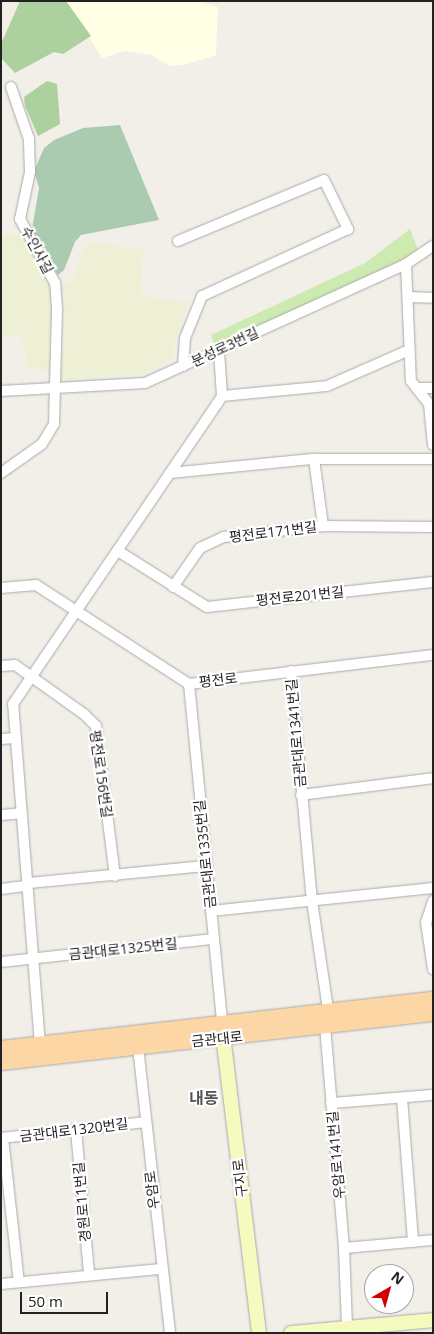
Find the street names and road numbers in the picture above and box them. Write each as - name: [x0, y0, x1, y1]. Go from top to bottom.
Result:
- street label: 수인사길: [17, 223, 57, 277]
- street label: 분성로3번길: [189, 324, 261, 370]
- street label: 평전로171번길: [228, 518, 318, 546]
- street label: 평전로201번길: [255, 583, 345, 609]
- street label: 평전로: [198, 669, 238, 691]
- street label: 금관대로1341번길: [283, 678, 309, 788]
- street label: 평전로156번길: [87, 729, 115, 819]
- street label: 금관대로1335번길: [191, 799, 219, 909]
- street label: 금관대로1325번길: [68, 935, 178, 963]
- street label: 금관대로: [191, 1028, 243, 1050]
- street label: 우암로141번길: [324, 1110, 348, 1200]
- street label: 금관대로1320번길: [19, 1115, 129, 1145]
- street label: 구지로: [229, 1158, 251, 1198]
- street label: 경원로11번길: [70, 1161, 94, 1243]
- street label: 우암로: [141, 1170, 163, 1210]

